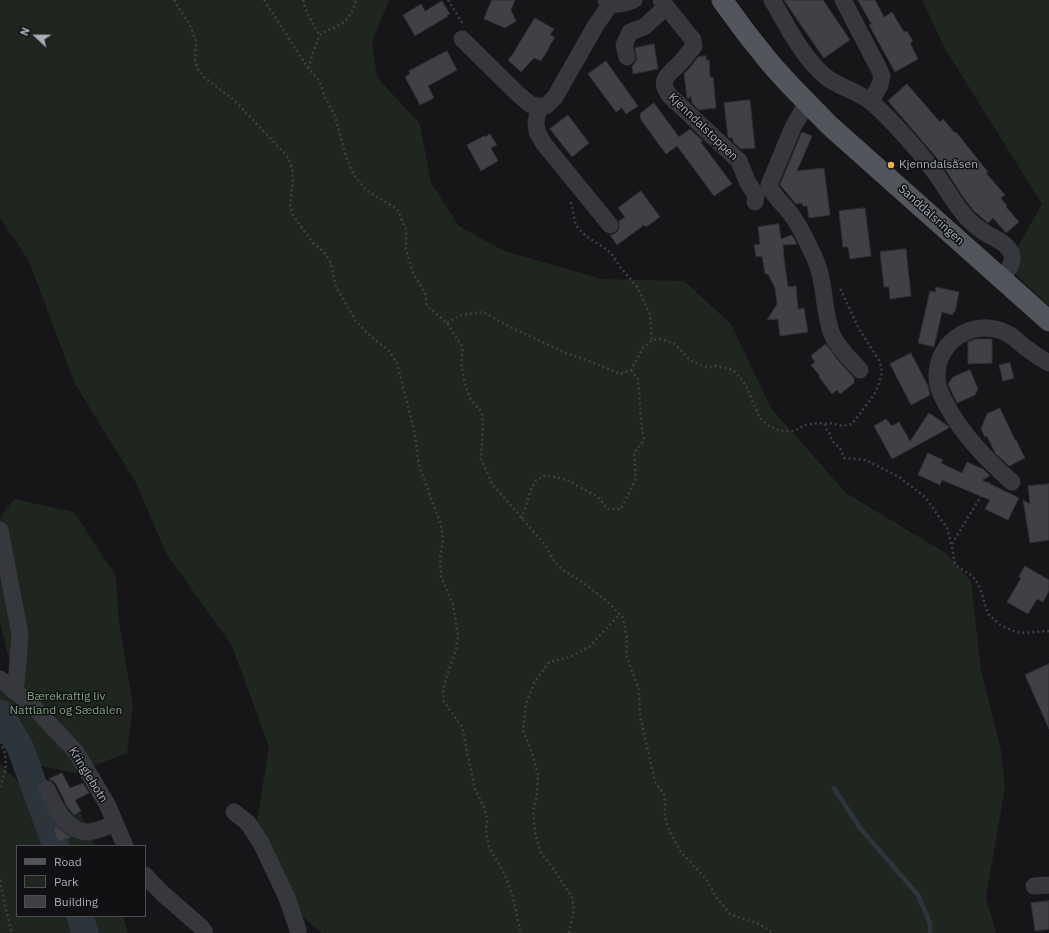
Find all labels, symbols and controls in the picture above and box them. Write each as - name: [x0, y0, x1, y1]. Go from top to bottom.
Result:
- north arrow: [16, 16, 56, 56]
- text: N: [17, 25, 33, 38]
- street label: Kjenndalstoppen: [665, 90, 741, 164]
- place label: Kjenndalsåsen: [899, 158, 978, 172]
- marker: Kjenndalsåsen: [886, 160, 896, 170]
- street label: Sanddalsringen: [895, 182, 967, 248]
- park label: Bærekraftig liv Nattland og Sædalen: [10, 690, 122, 718]
- street label: Kringlebotn: [65, 745, 111, 805]
- legend: [16, 845, 146, 917]
- text: Road: [54, 854, 82, 869]
- text: Park: [54, 874, 78, 889]
- text: Building: [54, 894, 98, 909]

